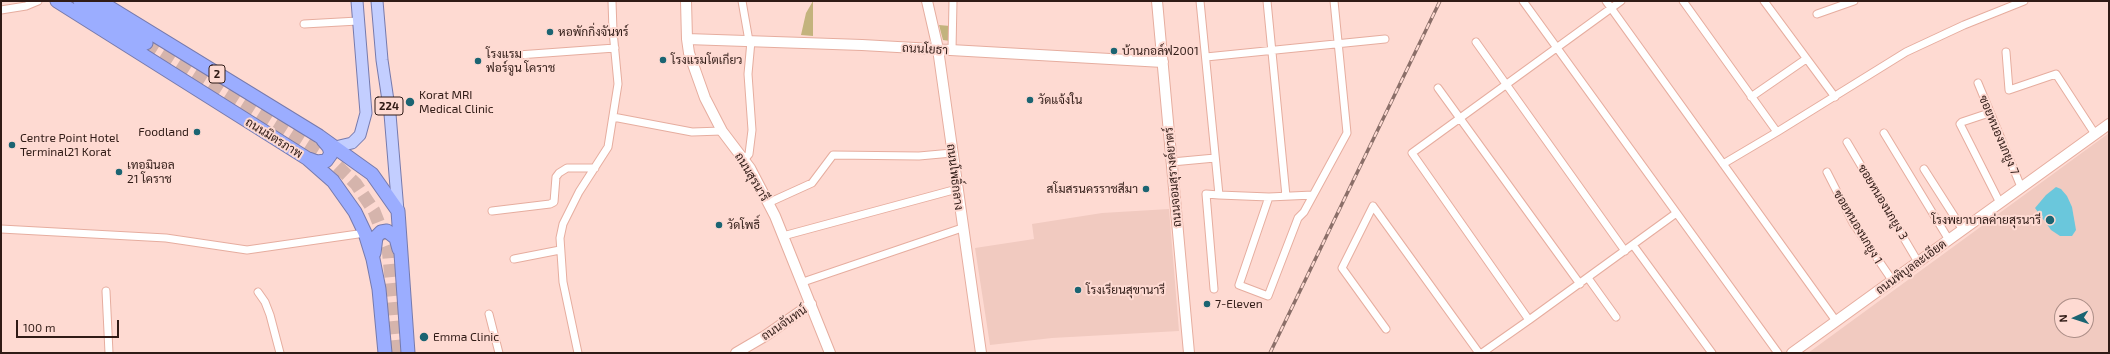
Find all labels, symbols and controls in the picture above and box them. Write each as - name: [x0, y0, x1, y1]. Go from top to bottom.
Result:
- place label: หอพักกิ่งจันทร์: [558, 25, 629, 39]
- marker: หอพักกิ่งจันทร์: [545, 27, 555, 37]
- street label: ถนนโยธา: [902, 41, 948, 57]
- place label: บ้านกอล์ฟ2001: [1122, 44, 1199, 58]
- marker: บ้านกอล์ฟ2001: [1109, 46, 1119, 56]
- place label: โรงแรม ฟอร์จูน โคราช: [486, 47, 555, 75]
- place label: โรงแรมโตเกียว: [671, 53, 742, 67]
- marker: โรงแรมโตเกียว: [658, 55, 668, 65]
- marker: โรงแรม ฟอร์จูน โคราช: [473, 56, 483, 66]
- road number: 2: [209, 65, 225, 83]
- place label: Korat MRI Medical Clinic: [419, 88, 494, 116]
- place label: วัดแจ้งใน: [1038, 93, 1082, 107]
- street label: ซอยหนองนกยูง 7: [1976, 93, 2022, 177]
- marker: วัดแจ้งใน: [1025, 95, 1035, 105]
- marker: Korat MRI Medical Clinic: [404, 96, 416, 108]
- road number: 224: [375, 97, 403, 115]
- street label: ถนนมิตรภาพ: [243, 115, 305, 161]
- place label: Foodland: [138, 125, 189, 139]
- street label: ถนนจอมสุรางค์ยาตร์: [1161, 126, 1185, 228]
- marker: Foodland: [192, 127, 202, 137]
- place label: Centre Point Hotel Terminal21 Korat: [20, 131, 119, 159]
- marker: Centre Point Hotel Terminal21 Korat: [7, 140, 17, 150]
- street label: ถนนโพธิ์กลาง: [944, 143, 966, 211]
- street label: ถนนสุรนารี: [732, 150, 772, 204]
- place label: เทอมินอล 21 โคราช: [127, 158, 175, 186]
- street label: ซอยหนองนกยูง 3: [1855, 162, 1911, 242]
- marker: เทอมินอล 21 โคราช: [114, 167, 124, 177]
- place label: สโมสรนครราชสีมา: [1047, 182, 1138, 196]
- marker: สโมสรนครราชสีมา: [1141, 184, 1151, 194]
- street label: ซอยหนองนกยูง 1: [1830, 188, 1886, 266]
- place label: โรงพยาบาลค่ายสุรนารี: [1931, 213, 2041, 227]
- marker: โรงพยาบาลค่ายสุรนารี: [2044, 214, 2056, 226]
- place label: วัดโพธิ์: [727, 218, 760, 232]
- marker: วัดโพธิ์: [714, 220, 724, 230]
- street label: ถนนพิบูลละเอียด: [1873, 237, 1949, 297]
- place label: โรงเรียนสุขานารี: [1086, 283, 1165, 297]
- marker: โรงเรียนสุขานารี: [1073, 285, 1083, 295]
- place label: 7-Eleven: [1215, 297, 1263, 311]
- north arrow: [2054, 298, 2094, 338]
- marker: 7-Eleven: [1202, 299, 1212, 309]
- street label: ถนนจันทน์: [758, 302, 810, 344]
- scale bar: [18, 312, 121, 338]
- text: N: [2056, 314, 2069, 323]
- text: 100 m: [23, 320, 55, 334]
- place label: Emma Clinic: [433, 330, 499, 344]
- marker: Emma Clinic: [418, 331, 430, 343]

